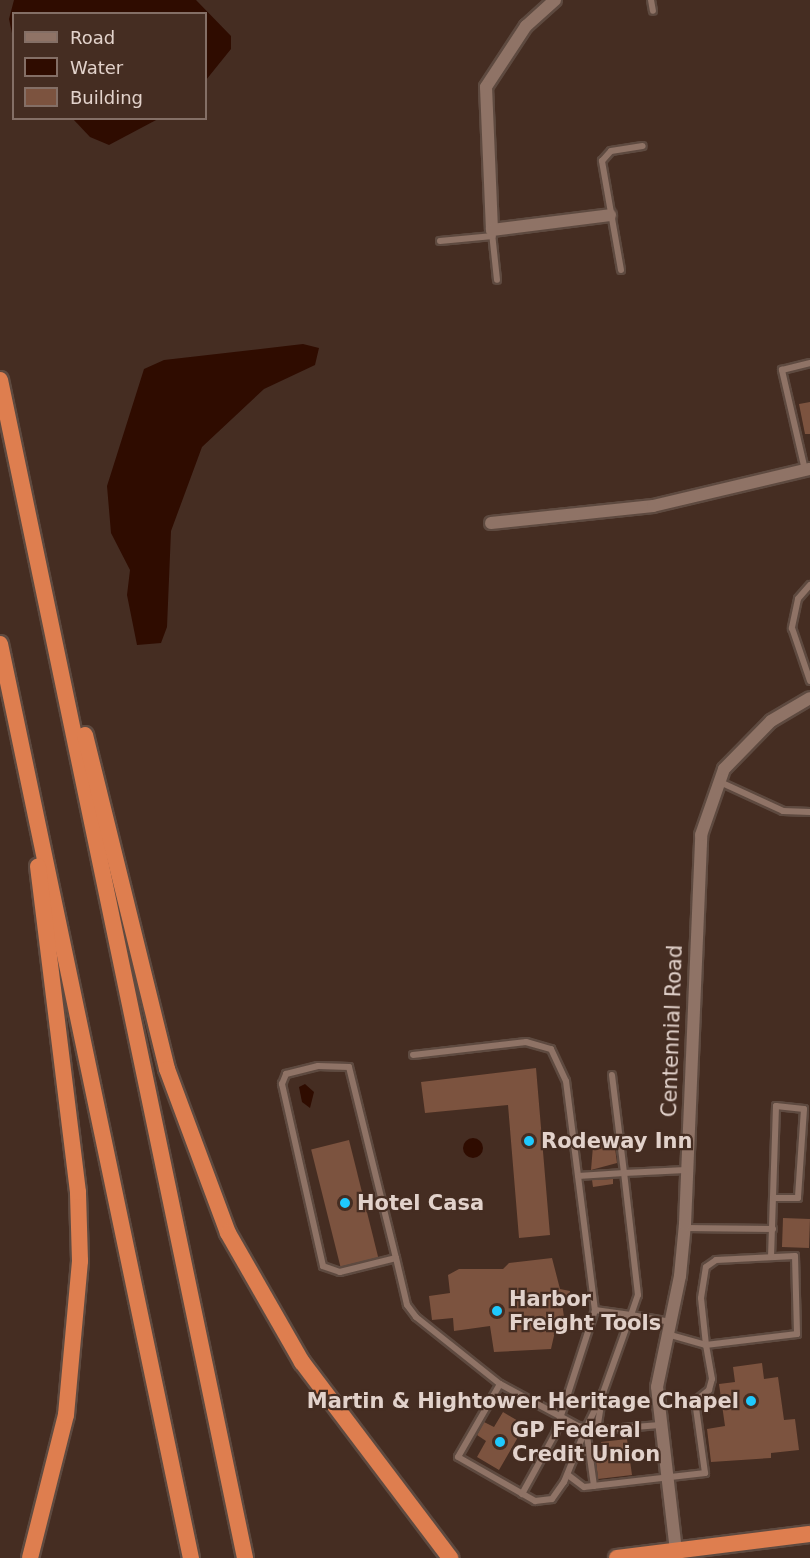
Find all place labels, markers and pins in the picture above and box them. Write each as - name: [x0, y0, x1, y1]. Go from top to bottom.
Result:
- place label: Rodeway Inn: [541, 1128, 693, 1154]
- marker: Rodeway Inn: [522, 1134, 536, 1148]
- place label: Hotel Casa: [357, 1190, 484, 1216]
- marker: Hotel Casa: [338, 1196, 352, 1210]
- place label: Harbor Freight Tools: [509, 1286, 661, 1336]
- marker: Harbor Freight Tools: [490, 1304, 504, 1318]
- place label: Martin & Hightower Heritage Chapel: [307, 1388, 739, 1414]
- marker: Martin & Hightower Heritage Chapel: [744, 1394, 758, 1408]
- place label: GP Federal Credit Union: [512, 1417, 660, 1467]
- marker: GP Federal Credit Union: [493, 1435, 507, 1449]

